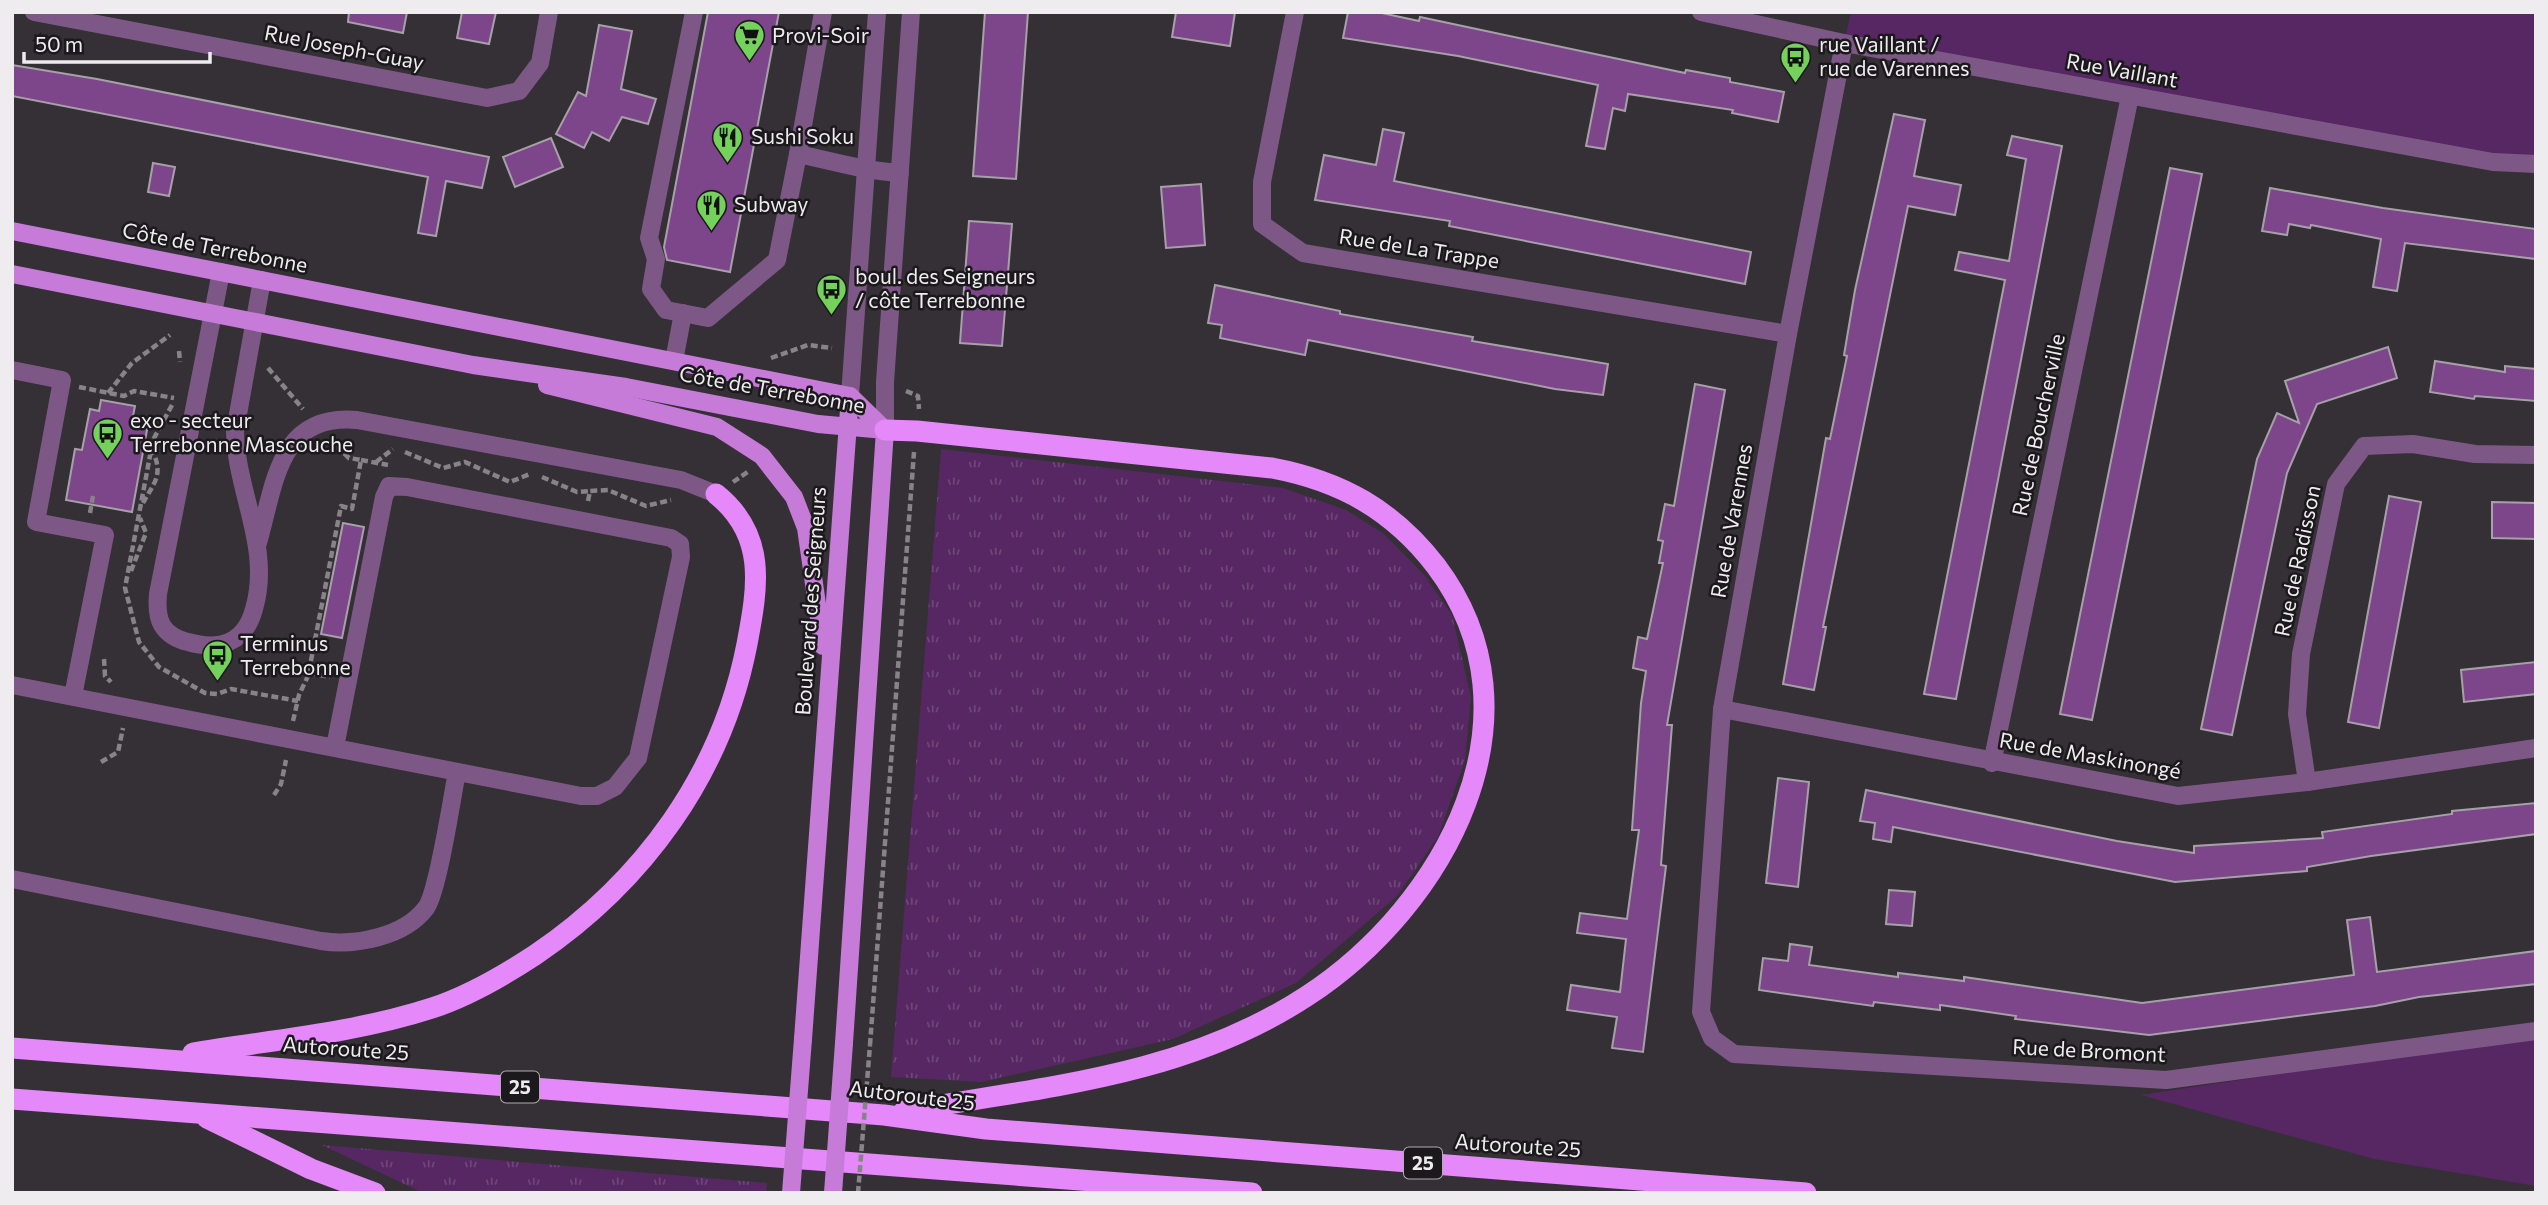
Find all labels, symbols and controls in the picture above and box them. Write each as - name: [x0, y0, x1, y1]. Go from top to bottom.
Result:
- street label: Rue Joseph-Guay: [262, 19, 426, 74]
- supermarket icon: Provi-Soir: [732, 19, 766, 63]
- scale bar: [24, 21, 210, 65]
- place label: Provi-Soir: [772, 22, 869, 47]
- text: 50 m: [35, 31, 83, 56]
- place label: rue Vaillant / rue de Varennes: [1819, 31, 1970, 80]
- bus stop icon: rue Vaillant / rue de Varennes: [1779, 40, 1813, 84]
- street label: Rue Vaillant: [2065, 47, 2180, 92]
- restaurant icon: Sushi Soku: [711, 120, 745, 164]
- place label: Sushi Soku: [751, 123, 854, 148]
- restaurant icon: Subway: [694, 188, 728, 232]
- place label: Subway: [734, 191, 809, 216]
- street label: Côte de Terrebonne: [121, 216, 310, 277]
- street label: Rue de La Trappe: [1337, 223, 1501, 273]
- place label: boul. des Seigneurs / côte Terrebonne: [855, 263, 1035, 312]
- bus stop icon: boul. des Seigneurs / côte Terrebonne: [815, 272, 849, 316]
- street label: Rue de Boucherville: [2006, 331, 2069, 518]
- street label: Côte de Terrebonne: [677, 360, 867, 417]
- place label: exo - secteur Terrebonne Mascouche: [130, 407, 353, 456]
- bus stop icon: exo - secteur Terrebonne Mascouche: [90, 416, 124, 460]
- street label: Rue de Varennes: [1705, 442, 1756, 600]
- street label: Rue de Radisson: [2268, 483, 2325, 639]
- street label: Boulevard des Seigneurs: [789, 486, 830, 716]
- place label: Terminus Terrebonne: [240, 630, 351, 679]
- bus stop icon: Terminus Terrebonne: [200, 639, 234, 683]
- street label: Rue de Maskinongé: [1997, 726, 2183, 783]
- street label: Autoroute 25: [282, 1031, 410, 1064]
- street label: Rue de Bromont: [2012, 1033, 2166, 1066]
- road number: 25: [501, 1072, 539, 1102]
- street label: Autoroute 25: [848, 1074, 977, 1115]
- street label: Autoroute 25: [1454, 1128, 1582, 1161]
- road number: 25: [1404, 1148, 1442, 1178]

